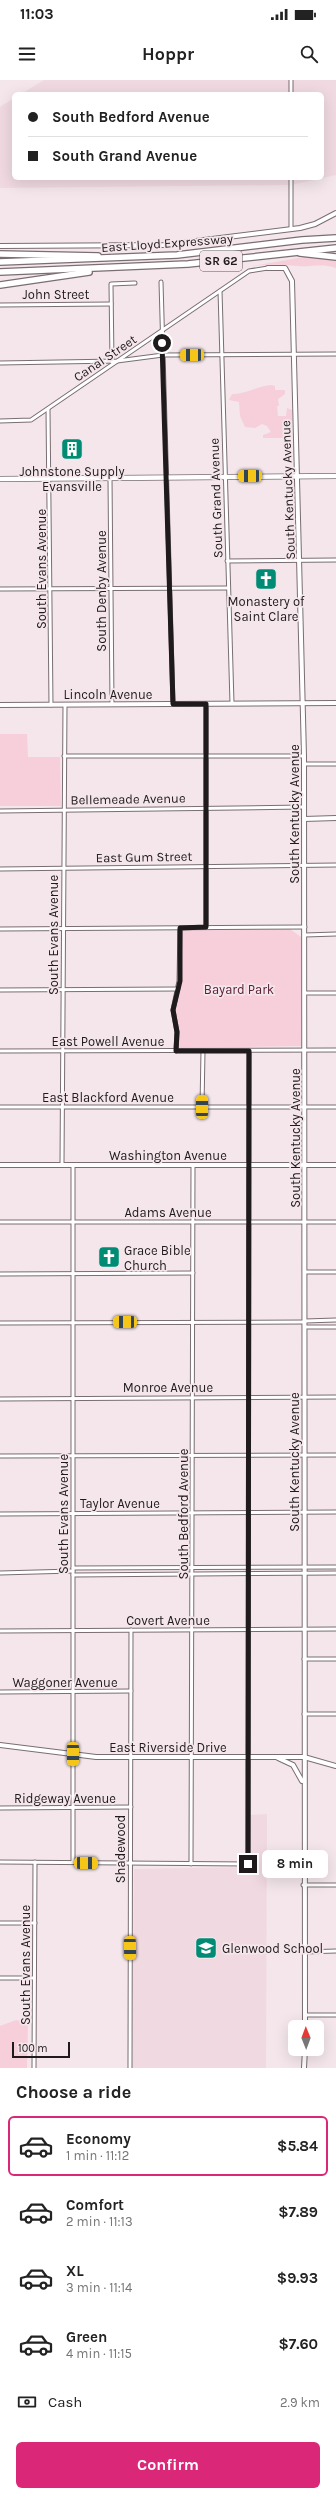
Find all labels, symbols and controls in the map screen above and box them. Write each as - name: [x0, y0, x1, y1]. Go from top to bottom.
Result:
- text: 11:03: [20, 5, 54, 23]
- icon: menu: [16, 43, 38, 65]
- text: Hoppr: [142, 43, 194, 65]
- icon: search: [298, 43, 320, 65]
- text: South Bedford Avenue: [52, 108, 210, 126]
- text: South Grand Avenue: [52, 147, 197, 165]
- street label: East Lloyd Expressway: [101, 231, 233, 255]
- road number: SR 62: [200, 251, 242, 271]
- street label: John Street: [23, 287, 90, 302]
- street label: Canal Street: [71, 331, 139, 385]
- route start: [153, 334, 171, 352]
- car: [180, 349, 204, 361]
- street label: South Kentucky Avenue: [278, 420, 298, 560]
- building icon: Johnstone Supply Evansville: [59, 436, 85, 462]
- street label: South Grand Avenue: [206, 437, 226, 558]
- place label: Johnstone Supply Evansville: [19, 464, 125, 494]
- car: [238, 470, 262, 482]
- street label: South Evans Avenue: [34, 509, 49, 629]
- street label: South Denby Avenue: [94, 530, 109, 652]
- church icon: Monastery of Saint Clare: [253, 566, 279, 592]
- place label: Monastery of Saint Clare: [228, 594, 305, 624]
- street label: Lincoln Avenue: [64, 687, 153, 702]
- street label: South Kentucky Avenue: [287, 744, 302, 884]
- street label: Bellemeade Avenue: [70, 790, 186, 808]
- street label: East Gum Street: [96, 849, 192, 865]
- street label: South Evans Avenue: [46, 875, 61, 995]
- park label: Bayard Park: [204, 982, 274, 997]
- street label: East Powell Avenue: [52, 1034, 165, 1049]
- street label: South Kentucky Avenue: [288, 1068, 303, 1208]
- street label: East Blackford Avenue: [42, 1090, 174, 1105]
- car: [196, 1095, 208, 1119]
- street label: Washington Avenue: [109, 1148, 227, 1163]
- street label: Adams Avenue: [124, 1205, 212, 1220]
- place label: Grace Bible Church: [124, 1243, 191, 1273]
- church icon: Grace Bible Church: [96, 1244, 122, 1270]
- car: [113, 1316, 137, 1328]
- street label: Monroe Avenue: [123, 1380, 213, 1395]
- street label: South Kentucky Avenue: [287, 1392, 302, 1532]
- street label: South Bedford Avenue: [176, 1448, 191, 1579]
- street label: South Evans Avenue: [56, 1454, 71, 1574]
- street label: Taylor Avenue: [80, 1496, 160, 1511]
- street label: Covert Avenue: [126, 1613, 210, 1628]
- street label: Waggoner Avenue: [12, 1675, 118, 1690]
- street label: East Riverside Drive: [109, 1740, 227, 1755]
- car: [67, 1742, 79, 1766]
- street label: Ridgeway Avenue: [14, 1791, 116, 1806]
- street label: Shadewood: [113, 1815, 128, 1883]
- callout: 8 min: [262, 1850, 328, 1878]
- route end: [239, 1855, 257, 1873]
- text: 8 min: [277, 1856, 313, 1871]
- car: [74, 1857, 98, 1869]
- street label: South Evans Avenue: [18, 1905, 33, 2025]
- school or university icon: Glenwood School: [193, 1935, 219, 1961]
- car: [124, 1936, 136, 1960]
- place label: Glenwood School: [222, 1941, 323, 1956]
- north arrow: [288, 2020, 324, 2056]
- map controls: [288, 2020, 324, 2056]
- scale bar: [12, 2040, 70, 2059]
- text: 100 m: [18, 2042, 48, 2055]
- text: Choose a ride: [16, 2081, 131, 2103]
- icon: car: [18, 2128, 54, 2164]
- text: Economy: [66, 2130, 131, 2148]
- text: $5.84: [277, 2137, 318, 2155]
- text: 1 min · 11:12: [66, 2148, 129, 2163]
- icon: car: [18, 2194, 54, 2230]
- text: Comfort: [66, 2196, 124, 2214]
- text: $7.89: [278, 2203, 318, 2221]
- text: 2 min · 11:13: [66, 2214, 133, 2229]
- icon: car: [18, 2260, 54, 2296]
- text: XL: [66, 2262, 84, 2280]
- text: $9.93: [277, 2269, 318, 2287]
- text: 3 min · 11:14: [66, 2280, 132, 2295]
- icon: car: [18, 2326, 54, 2362]
- text: Green: [66, 2328, 107, 2346]
- text: $7.60: [278, 2335, 318, 2353]
- text: 4 min · 11:15: [66, 2346, 132, 2361]
- icon: cash: [16, 2391, 38, 2413]
- text: Cash: [48, 2393, 82, 2411]
- text: 2.9 km: [280, 2395, 320, 2410]
- button: Confirm: [16, 2442, 320, 2488]

